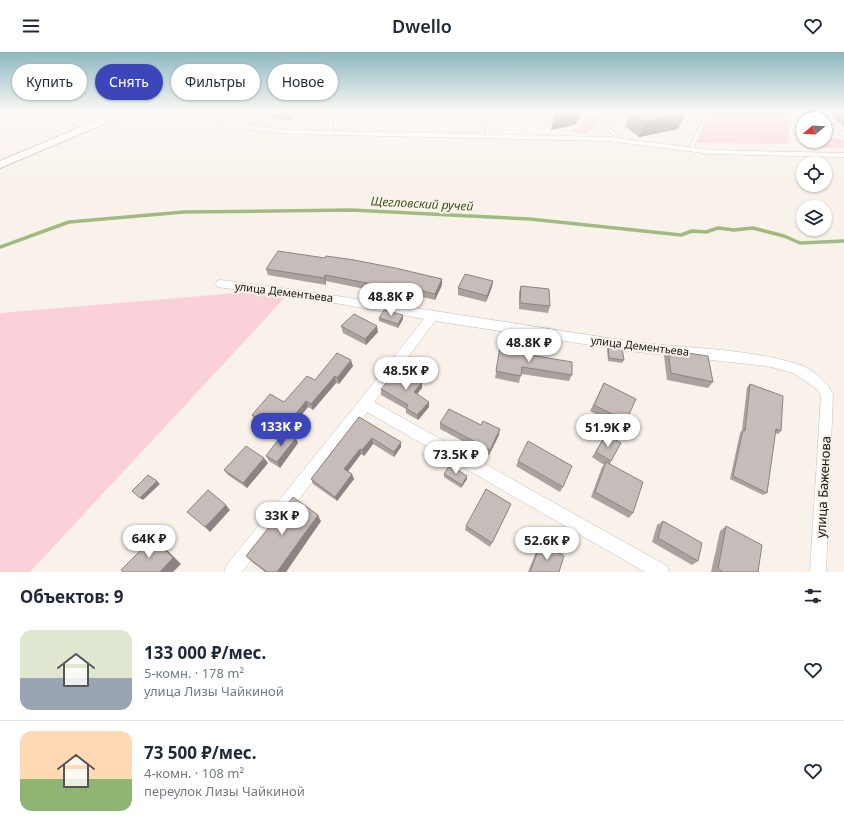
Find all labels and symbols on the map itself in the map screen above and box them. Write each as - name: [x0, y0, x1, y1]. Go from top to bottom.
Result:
- north arrow: [796, 112, 832, 148]
- water label: Щегловский ручей: [370, 192, 474, 215]
- street label: улица Дементьева: [234, 278, 334, 305]
- pin: 48.8K ₽: [354, 283, 428, 317]
- pin: 48.8K ₽: [492, 329, 566, 363]
- street label: улица Дементьева: [590, 332, 690, 359]
- pin: 48.5K ₽: [369, 357, 443, 391]
- pin: 133K ₽: [248, 413, 314, 447]
- pin: 51.9K ₽: [571, 414, 645, 448]
- street label: улица Баженова: [811, 435, 835, 539]
- pin: 73.5K ₽: [419, 441, 493, 475]
- pin: 33K ₽: [254, 502, 310, 536]
- pin: 64K ₽: [121, 525, 177, 559]
- pin: 52.6K ₽: [510, 527, 584, 561]

